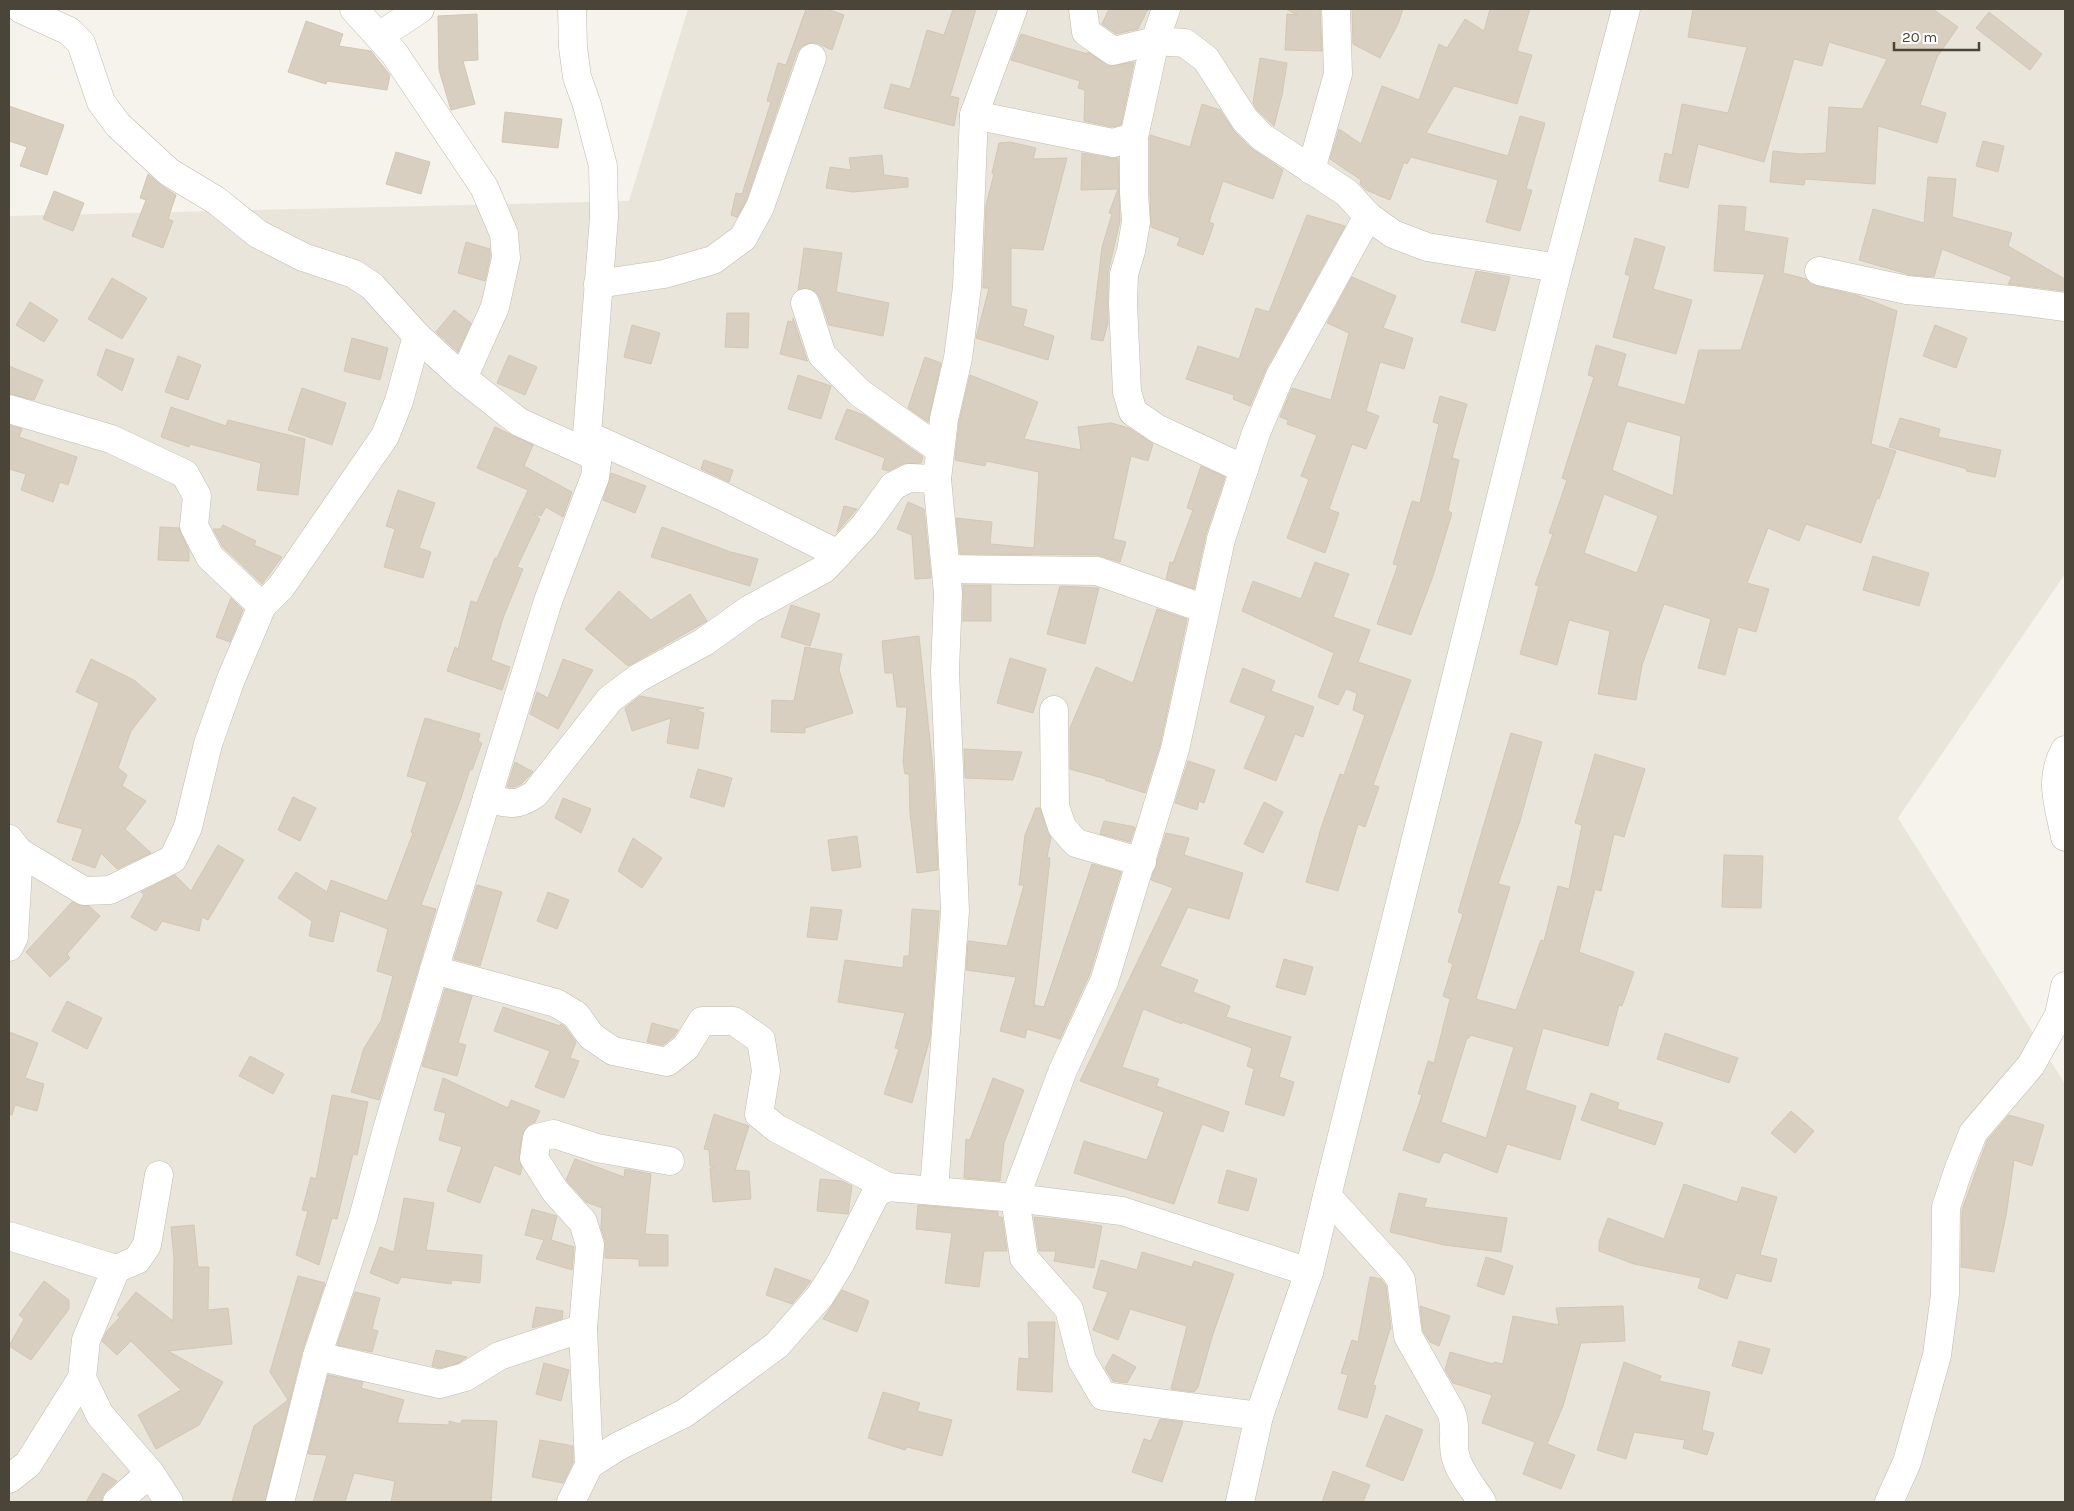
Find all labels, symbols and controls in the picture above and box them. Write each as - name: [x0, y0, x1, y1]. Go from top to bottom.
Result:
- scale bar: [1894, 20, 1979, 52]
- text: 20 m: [1902, 28, 1937, 46]

